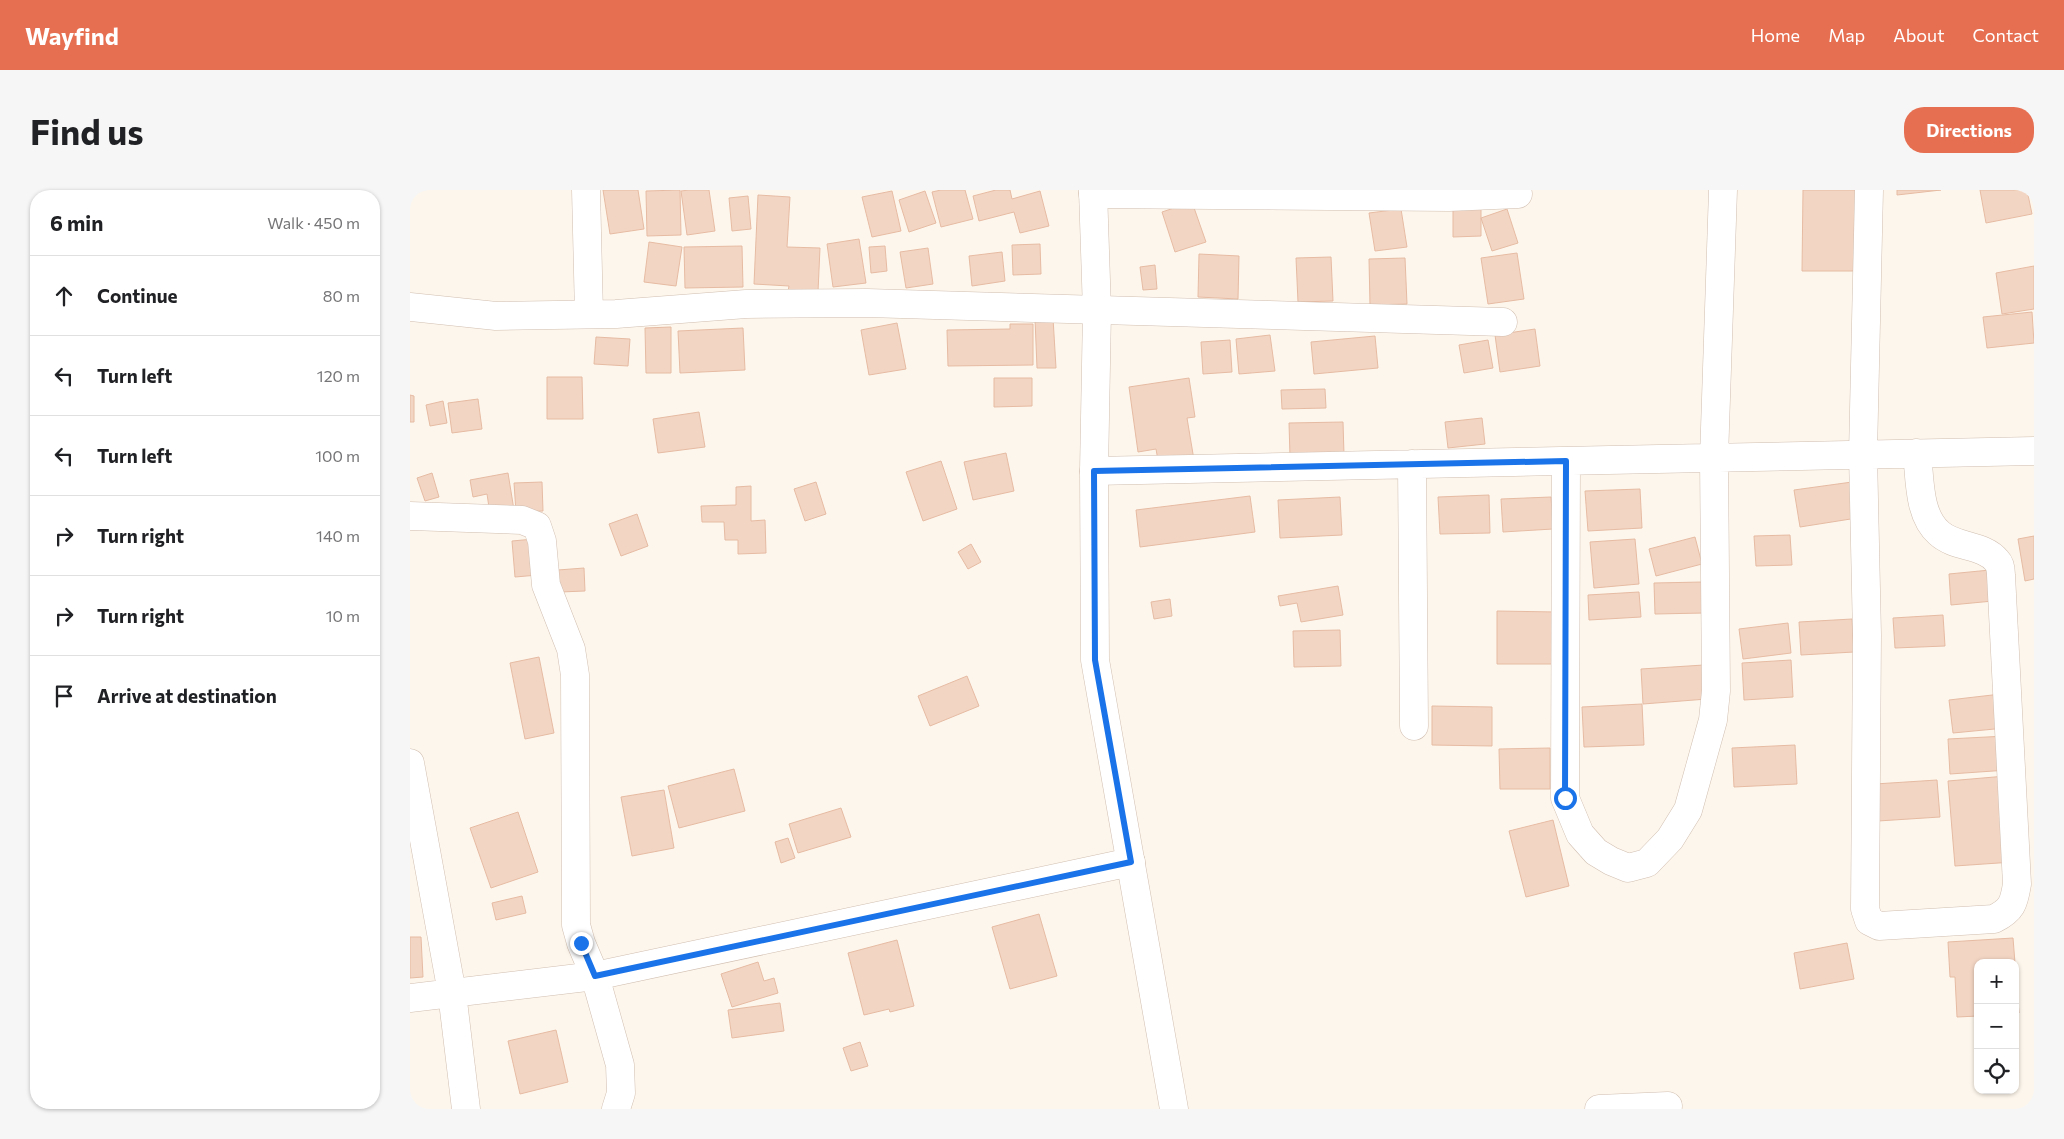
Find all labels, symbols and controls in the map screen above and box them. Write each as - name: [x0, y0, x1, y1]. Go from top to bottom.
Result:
- text: Wayfind: [25, 21, 119, 50]
- text: Home: [1751, 24, 1800, 46]
- text: Map: [1828, 24, 1865, 46]
- text: About: [1893, 24, 1945, 46]
- text: Contact: [1973, 24, 2039, 46]
- button: Directions: [1904, 107, 2034, 153]
- text: Find us: [30, 109, 144, 152]
- text: 6 min: [50, 210, 103, 235]
- text: Walk · 450 m: [267, 213, 360, 232]
- icon: ahead: [50, 282, 78, 310]
- text: Continue: [97, 284, 177, 307]
- text: 80 m: [323, 286, 360, 305]
- icon: left: [50, 362, 78, 390]
- text: Turn left: [97, 364, 172, 387]
- text: 120 m: [317, 366, 360, 385]
- icon: left: [50, 442, 78, 470]
- text: Turn left: [97, 444, 172, 467]
- text: 100 m: [315, 446, 360, 465]
- icon: right: [50, 522, 78, 550]
- text: Turn right: [97, 524, 184, 547]
- text: 140 m: [316, 526, 360, 545]
- icon: right: [50, 602, 78, 630]
- text: Turn right: [97, 604, 184, 627]
- text: 10 m: [326, 606, 360, 625]
- icon: arrive: [50, 682, 78, 710]
- text: Arrive at destination: [97, 684, 277, 707]
- route start: [1554, 787, 1577, 810]
- route end: [570, 932, 593, 955]
- map controls: [1974, 959, 2019, 1094]
- button: +: [1974, 959, 2019, 1004]
- button: −: [1974, 1004, 2019, 1049]
- button: locate: [1974, 1049, 2019, 1094]

